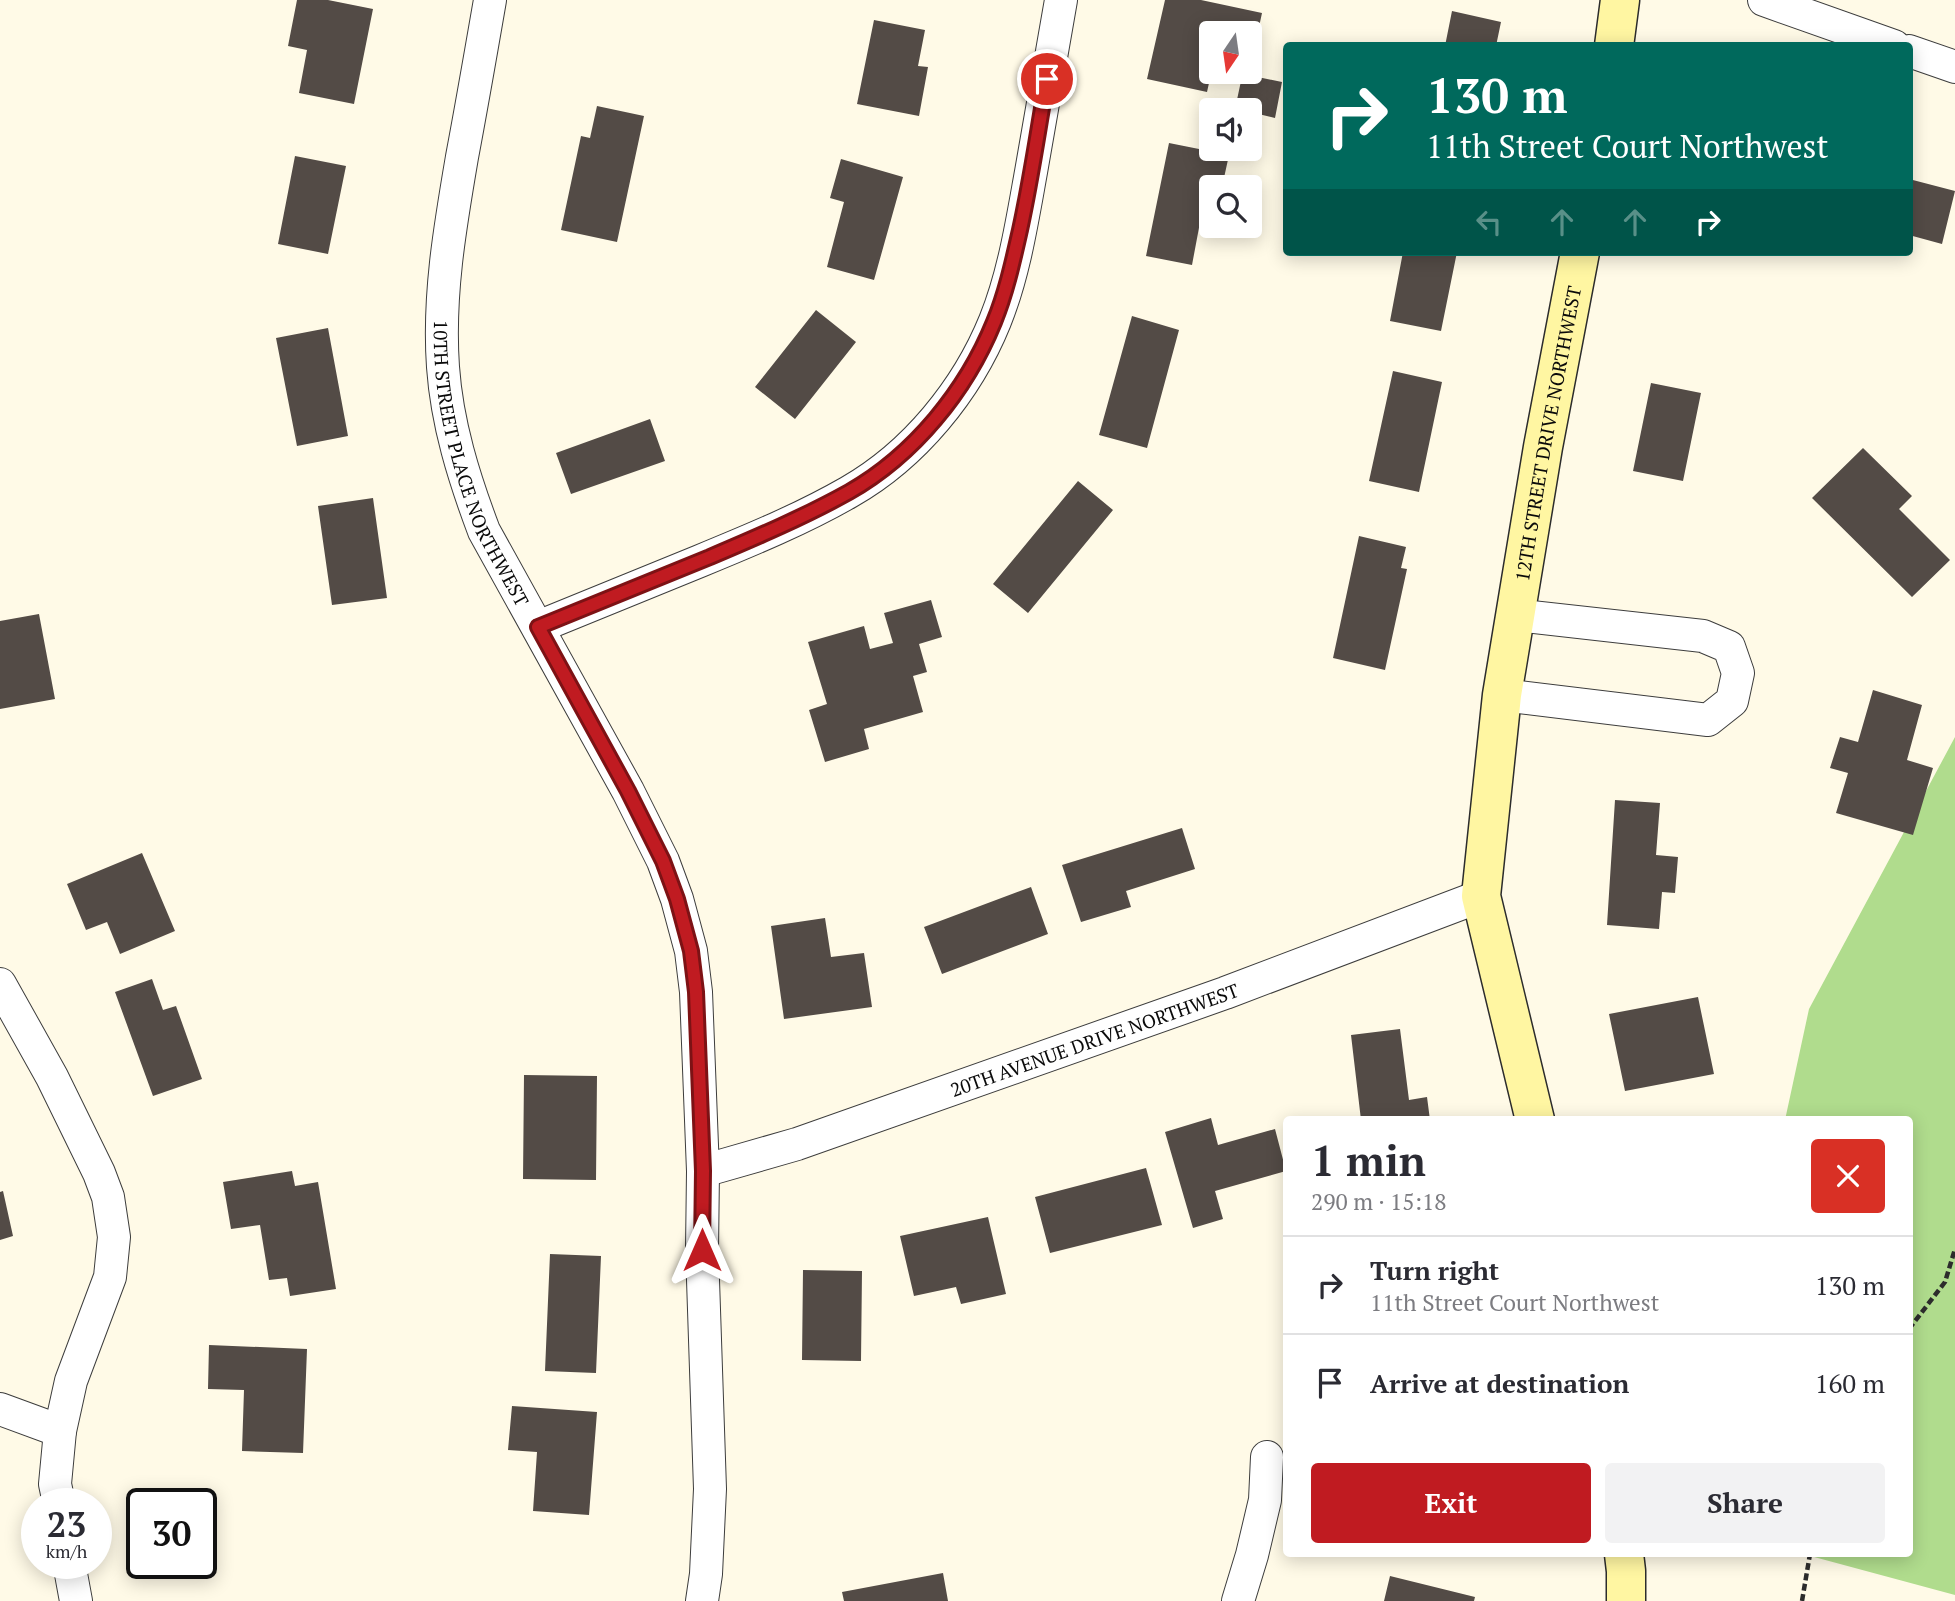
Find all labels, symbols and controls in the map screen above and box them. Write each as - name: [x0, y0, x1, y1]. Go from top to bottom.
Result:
- north arrow: [1199, 21, 1262, 84]
- map controls: [1199, 21, 1262, 238]
- pin: [1017, 49, 1077, 109]
- icon: arrive: [1028, 60, 1066, 98]
- text: 130 m: [1426, 62, 1568, 127]
- icon: right: [1311, 70, 1402, 161]
- button: sound: [1199, 98, 1262, 161]
- text: 11th Street Court Northwest: [1426, 125, 1828, 167]
- button: search: [1199, 175, 1262, 238]
- icon: left: [1470, 203, 1508, 241]
- icon: ahead: [1543, 203, 1581, 241]
- icon: ahead: [1616, 203, 1654, 241]
- icon: right: [1689, 203, 1727, 241]
- street label: 12TH STREET DRIVE NORTHWEST: [1509, 283, 1586, 583]
- street label: 10TH STREET PLACE NORTHWEST: [429, 320, 536, 610]
- street label: 20TH AVENUE DRIVE NORTHWEST: [947, 976, 1242, 1102]
- text: 1 min: [1311, 1132, 1426, 1188]
- button: close: [1811, 1139, 1885, 1213]
- text: 290 m · 15:18: [1311, 1186, 1446, 1217]
- position arrow: [665, 1213, 739, 1287]
- text: Turn right: [1370, 1253, 1499, 1287]
- icon: right: [1311, 1266, 1349, 1304]
- text: 130 m: [1815, 1268, 1885, 1302]
- text: 11th Street Court Northwest: [1370, 1287, 1659, 1318]
- icon: arrive: [1311, 1364, 1349, 1402]
- text: Arrive at destination: [1370, 1366, 1629, 1400]
- text: 160 m: [1815, 1366, 1885, 1400]
- button: Exit: [1311, 1463, 1591, 1543]
- button: Share: [1605, 1463, 1885, 1543]
- speed limit sign: 30: [126, 1488, 217, 1579]
- text: 23: [47, 1501, 86, 1547]
- text: km/h: [46, 1539, 87, 1563]

